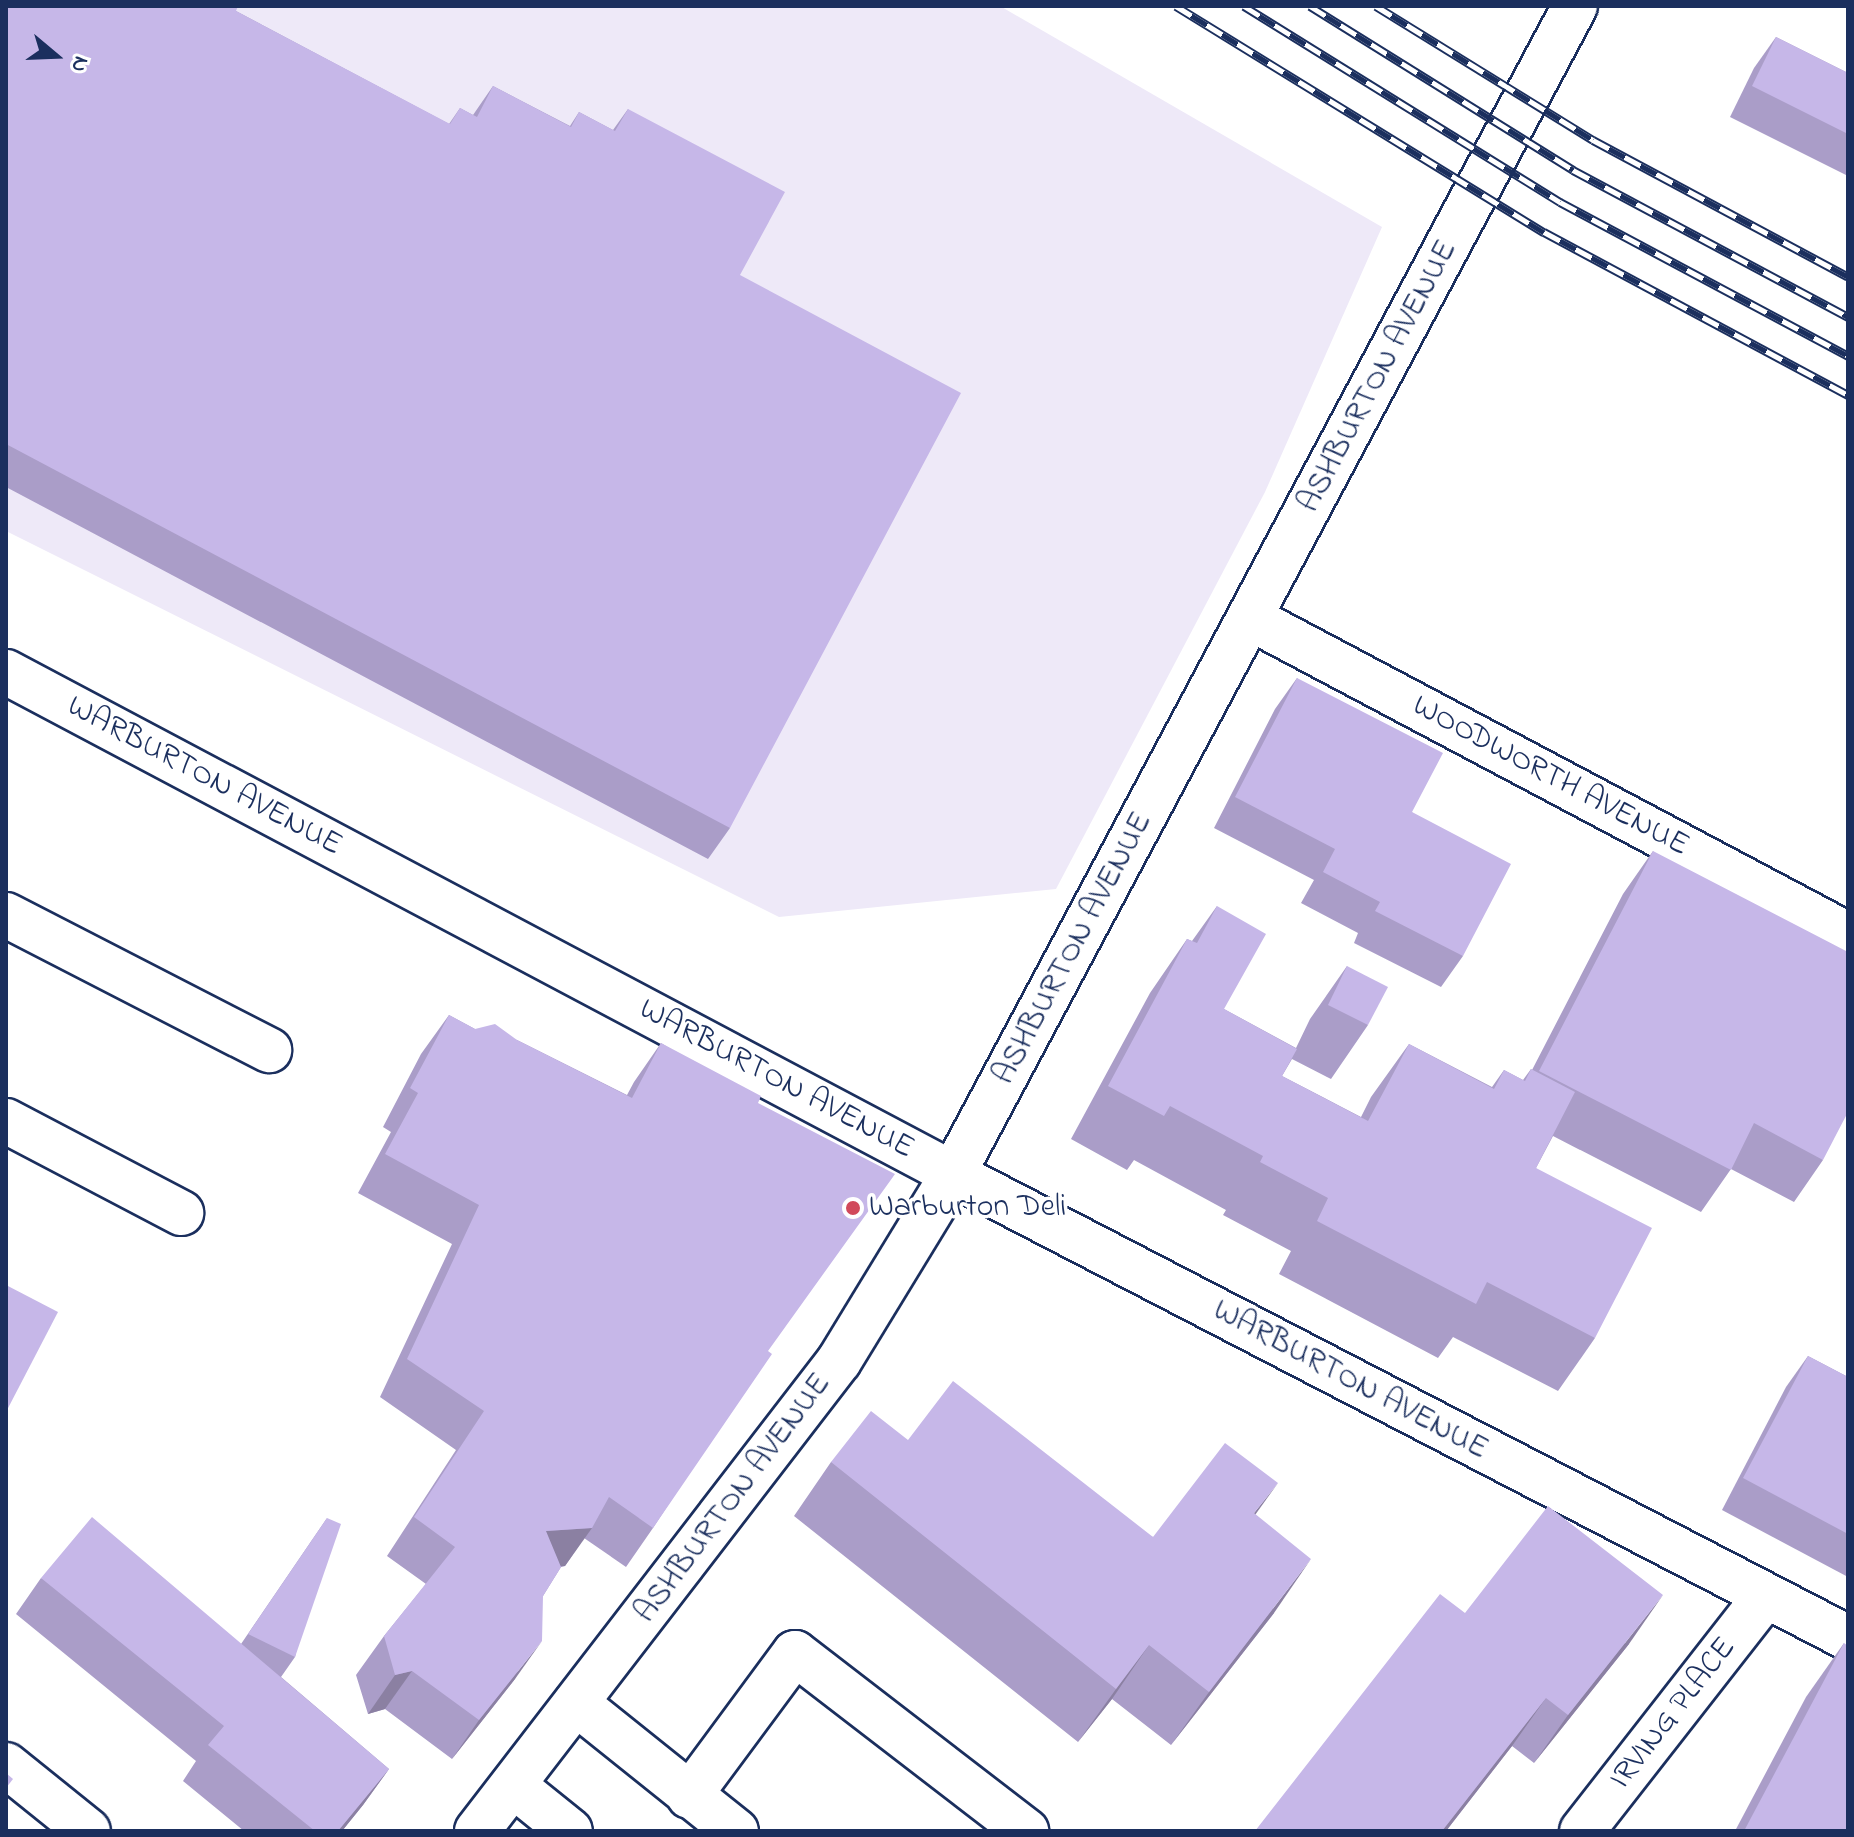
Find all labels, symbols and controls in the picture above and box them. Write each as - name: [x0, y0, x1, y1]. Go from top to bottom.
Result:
- north arrow: [16, 16, 96, 96]
- text: N: [61, 52, 96, 76]
- street label: ASHBURTON AVENUE: [1291, 234, 1467, 520]
- street label: WARBURTON AVENUE: [60, 688, 348, 866]
- street label: WOODWORTH AVENUE: [1405, 688, 1695, 866]
- street label: ASHBURTON AVENUE: [986, 806, 1162, 1092]
- street label: WARBURTON AVENUE: [632, 991, 920, 1169]
- place label: Warburton Deli: [869, 1189, 1066, 1227]
- marker: Warburton Deli: [844, 1199, 862, 1217]
- street label: WARBURTON AVENUE: [1206, 1292, 1494, 1470]
- street label: ASHBURTON AVENUE: [628, 1367, 840, 1631]
- street label: IRVING PLACE: [1603, 1630, 1745, 1798]

